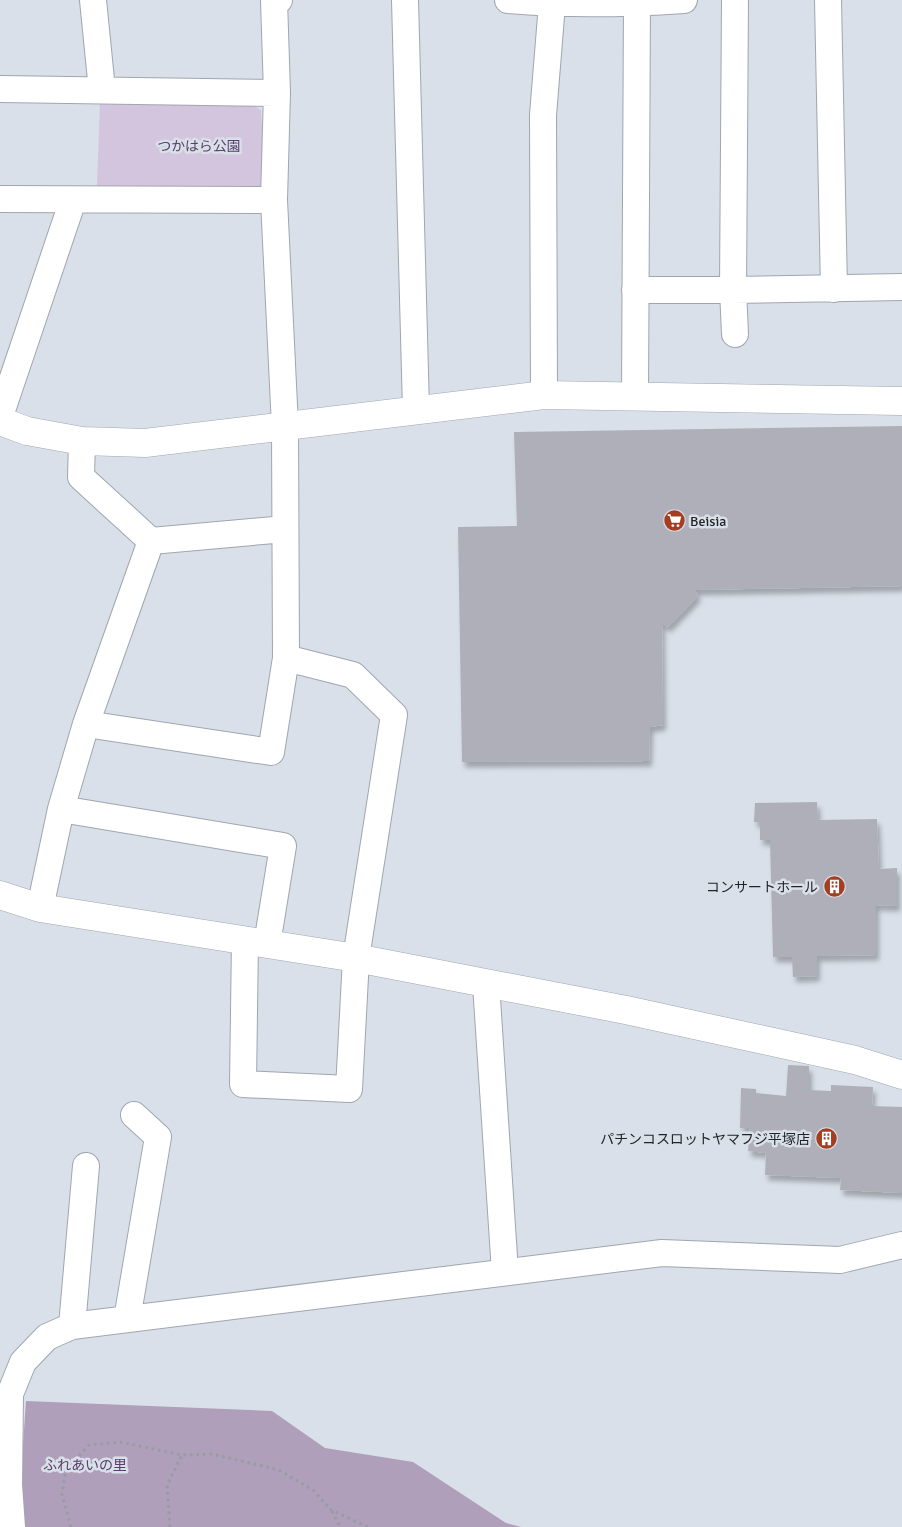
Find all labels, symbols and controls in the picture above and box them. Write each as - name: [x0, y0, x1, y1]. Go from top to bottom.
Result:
- park label: つかはら公園: [157, 138, 241, 155]
- supermarket icon: Beisia: [662, 509, 686, 533]
- place label: Beisia: [690, 513, 726, 530]
- building icon: コンサートホール: [822, 875, 846, 899]
- place label: コンサートホール: [706, 879, 818, 896]
- building icon: パチンコスロットヤマフジ平塚店: [814, 1127, 838, 1151]
- place label: パチンコスロットヤマフジ平塚店: [600, 1131, 810, 1148]
- park label: ふれあいの里: [43, 1457, 127, 1474]

